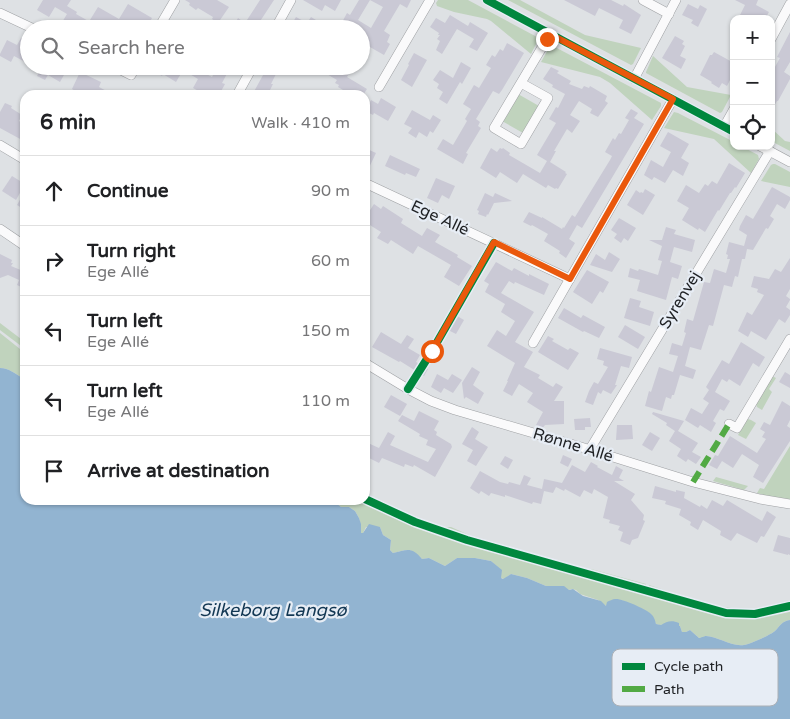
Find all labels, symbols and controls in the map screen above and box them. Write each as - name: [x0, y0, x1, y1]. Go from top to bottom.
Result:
- map controls: [730, 15, 775, 150]
- button: +: [730, 15, 775, 60]
- search box: [20, 20, 370, 75]
- route end: [536, 28, 559, 51]
- icon: search: [38, 34, 66, 62]
- text: Search here: [78, 37, 185, 59]
- button: −: [730, 60, 775, 105]
- button: locate: [730, 105, 775, 150]
- text: 6 min: [40, 110, 96, 135]
- text: Walk · 410 m: [251, 113, 350, 133]
- icon: ahead: [40, 177, 68, 205]
- text: Continue: [87, 180, 169, 202]
- text: 90 m: [311, 181, 350, 201]
- street label: Ege Allé: [408, 196, 472, 240]
- text: Turn right: [87, 240, 175, 262]
- icon: right: [40, 247, 68, 275]
- text: 60 m: [311, 251, 350, 271]
- text: Ege Allé: [87, 262, 149, 282]
- street label: Syrenvej: [655, 267, 705, 333]
- text: Turn left: [87, 310, 163, 332]
- icon: left: [40, 317, 68, 345]
- text: 150 m: [301, 321, 350, 341]
- text: Ege Allé: [87, 332, 149, 352]
- route start: [421, 340, 444, 363]
- text: Turn left: [87, 380, 163, 402]
- icon: left: [40, 387, 68, 415]
- text: 110 m: [301, 391, 350, 411]
- text: Ege Allé: [87, 402, 149, 422]
- street label: Rønne Allé: [531, 423, 615, 467]
- icon: arrive: [40, 457, 68, 485]
- text: Arrive at destination: [87, 460, 270, 482]
- water label: Silkeborg Langsø: [199, 599, 348, 621]
- legend: [612, 649, 778, 706]
- text: Cycle path: [654, 658, 723, 675]
- text: Path: [654, 681, 685, 698]

